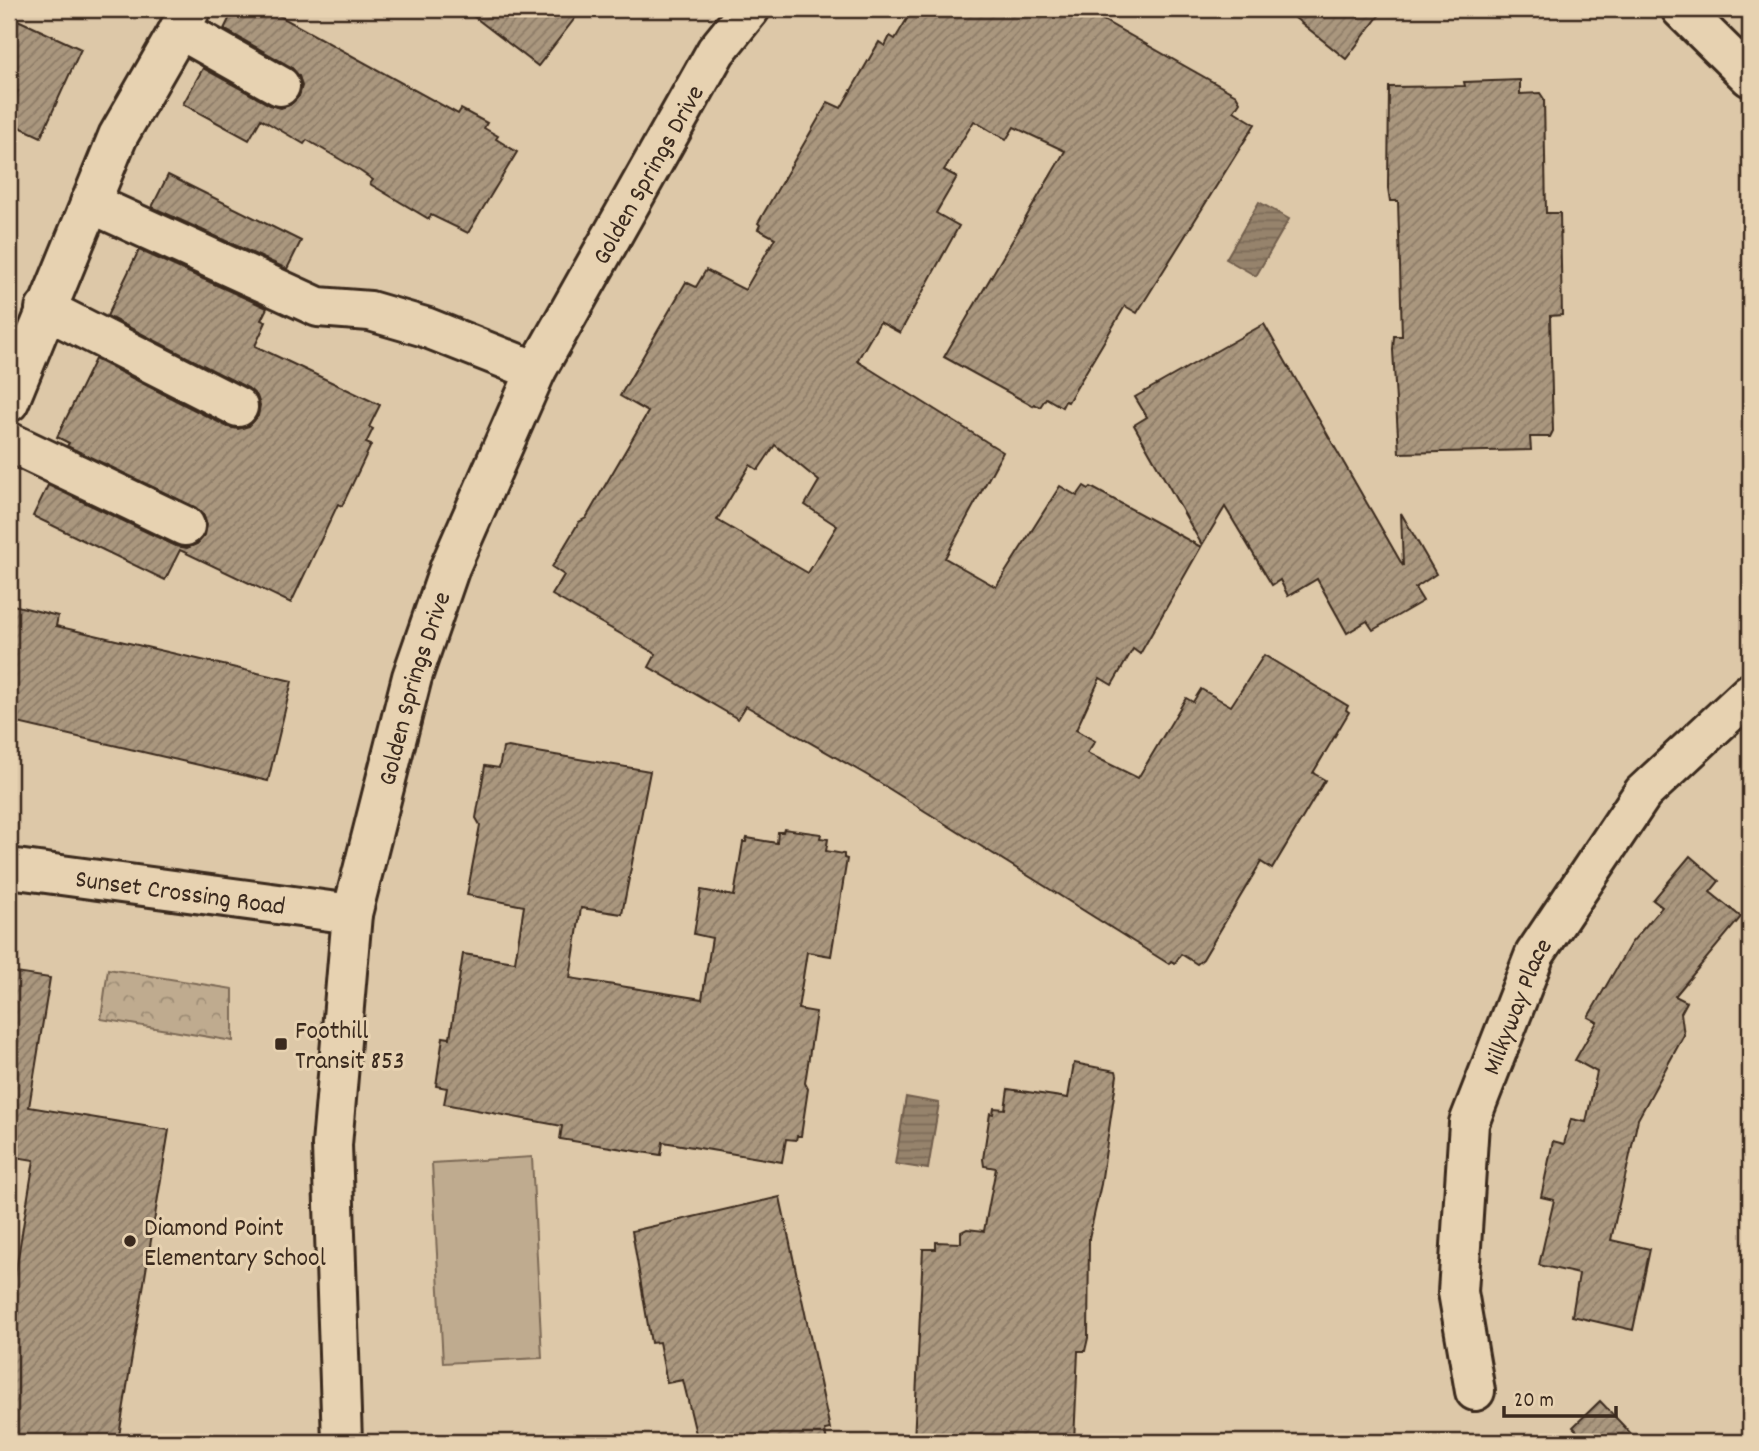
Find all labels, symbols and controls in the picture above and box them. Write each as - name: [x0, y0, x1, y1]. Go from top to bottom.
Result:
- street label: Golden Springs Drive: [585, 79, 715, 272]
- street label: Golden Springs Drive: [370, 587, 462, 790]
- street label: Sunset Crossing Road: [73, 862, 287, 927]
- street label: Milkyway Place: [1475, 931, 1563, 1081]
- place label: Foothill Transit 853: [295, 1014, 405, 1081]
- marker: Foothill Transit 853: [273, 1036, 289, 1052]
- place label: Diamond Point Elementary School: [144, 1211, 326, 1278]
- marker: Diamond Point Elementary School: [122, 1233, 138, 1249]
- scale bar: [1504, 1374, 1616, 1418]
- text: 20 m: [1514, 1387, 1554, 1417]

